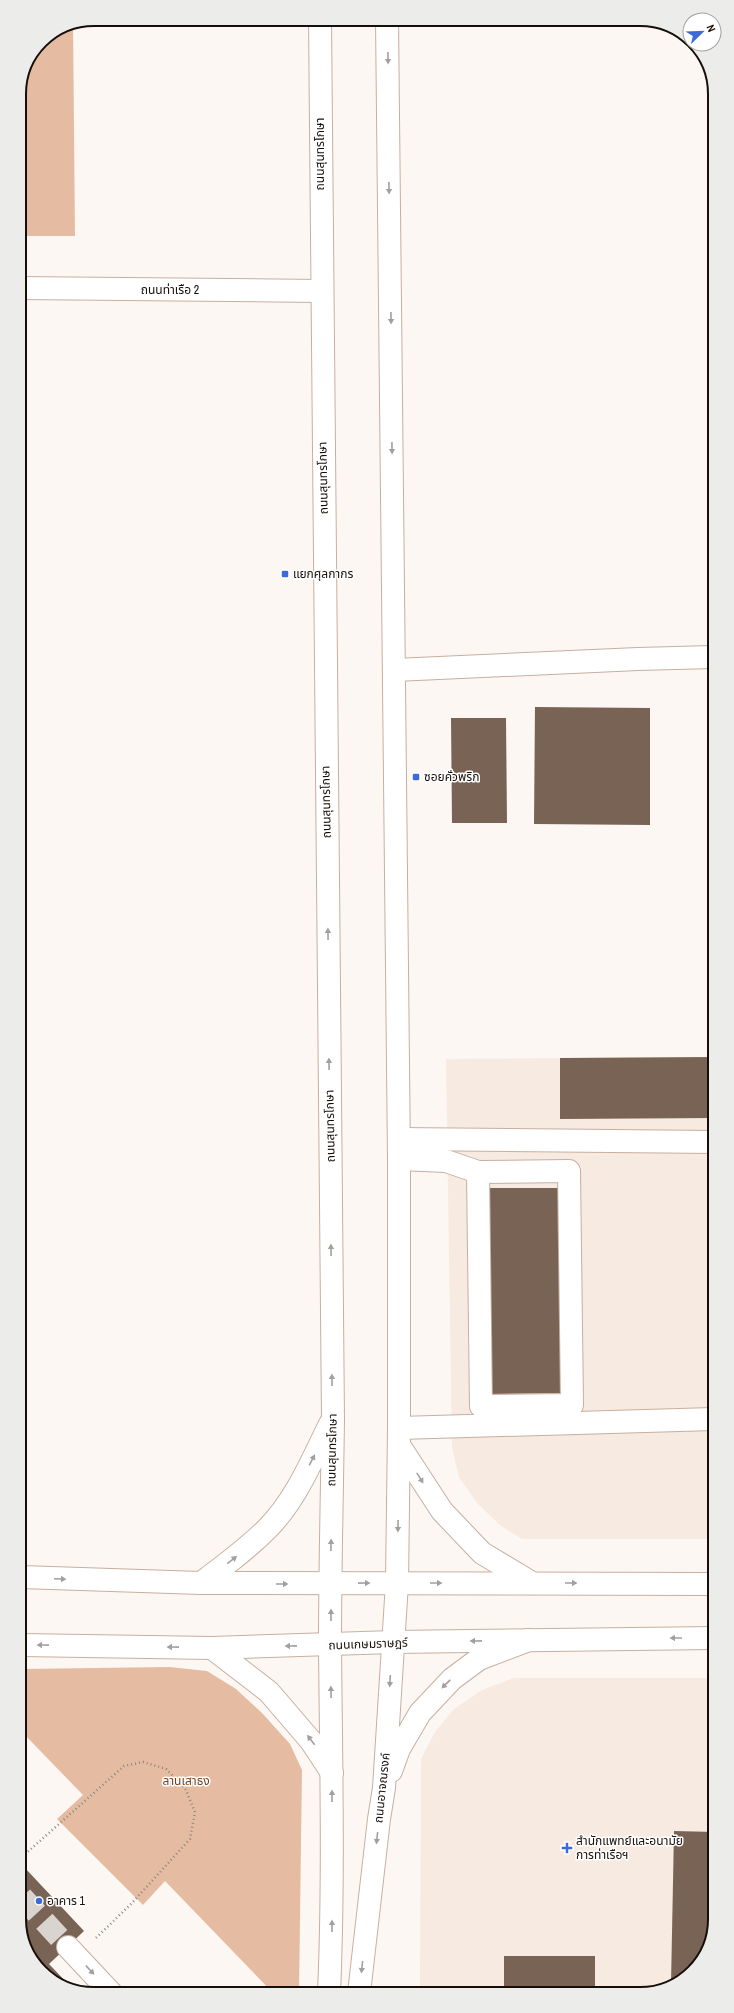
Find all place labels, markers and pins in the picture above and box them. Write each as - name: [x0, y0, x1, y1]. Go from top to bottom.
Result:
- place label: แยกศุลกากร: [293, 566, 353, 582]
- marker: แยกศุลกากร: [280, 569, 290, 579]
- place label: ซอยคั่วพริก: [424, 769, 479, 785]
- marker: ซอยคั่วพริก: [411, 772, 421, 782]
- place label: สำนักแพทย์และอนามัย การท่าเรือฯ: [576, 1833, 683, 1863]
- marker: สำนักแพทย์และอนามัย การท่าเรือฯ: [561, 1842, 573, 1854]
- place label: อาคาร 1: [47, 1893, 86, 1909]
- marker: อาคาร 1: [34, 1896, 44, 1906]

